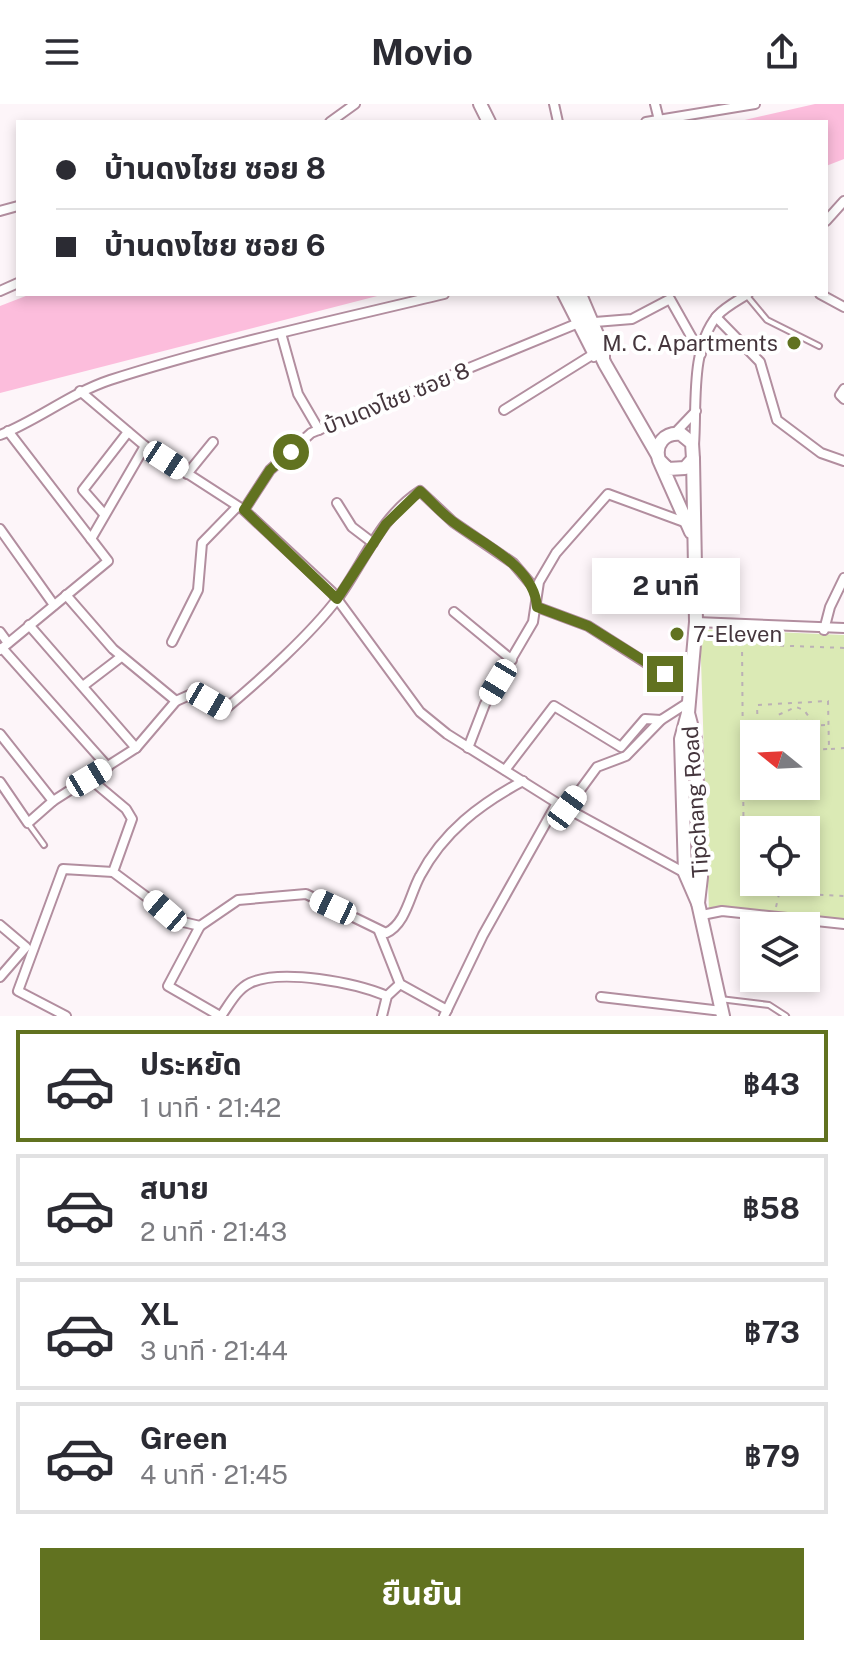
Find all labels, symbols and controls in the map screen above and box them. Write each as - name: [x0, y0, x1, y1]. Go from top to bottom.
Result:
- icon: menu: [40, 30, 84, 74]
- icon: share: [760, 30, 804, 74]
- text: Movio: [371, 31, 473, 73]
- text: บ้านดงไชย ซอย 8: [104, 150, 326, 186]
- text: บ้านดงไชย ซอย 6: [104, 227, 326, 263]
- place label: M. C. Apartments: [602, 330, 778, 356]
- marker: M. C. Apartments: [785, 334, 803, 352]
- street label: บ้านดงไชย ซอย 8: [319, 357, 473, 439]
- route start: [273, 434, 309, 470]
- car: [139, 437, 193, 483]
- callout: 2 นาที: [591, 558, 739, 614]
- text: 2 นาที: [632, 570, 700, 601]
- place label: 7-Eleven: [693, 621, 782, 647]
- marker: 7-Eleven: [668, 625, 686, 643]
- car: [475, 655, 521, 709]
- route end: [647, 656, 683, 692]
- car: [182, 679, 236, 723]
- north arrow: [740, 720, 820, 800]
- map controls: [740, 720, 820, 992]
- street label: Tipchang Road: [677, 725, 713, 879]
- car: [62, 755, 116, 801]
- car: [543, 782, 591, 834]
- button: locate: [740, 816, 820, 896]
- car: [139, 886, 191, 936]
- car: [306, 886, 360, 928]
- button: layers: [740, 912, 820, 992]
- text: ประหยัด: [140, 1046, 242, 1082]
- icon: car: [44, 1050, 116, 1122]
- text: ฿43: [743, 1066, 800, 1102]
- text: 1 นาที · 21:42: [140, 1092, 281, 1123]
- text: สบาย: [140, 1170, 209, 1206]
- icon: car: [44, 1174, 116, 1246]
- text: ฿58: [742, 1190, 800, 1226]
- text: 2 นาที · 21:43: [140, 1216, 287, 1247]
- text: XL: [140, 1296, 179, 1332]
- icon: car: [44, 1298, 116, 1370]
- text: ฿73: [744, 1314, 800, 1350]
- text: 3 นาที · 21:44: [140, 1335, 288, 1366]
- text: Green: [140, 1420, 227, 1456]
- icon: car: [44, 1422, 116, 1494]
- text: ฿79: [744, 1438, 800, 1474]
- text: 4 นาที · 21:45: [140, 1459, 288, 1490]
- button: ยืนยัน: [40, 1548, 804, 1640]

